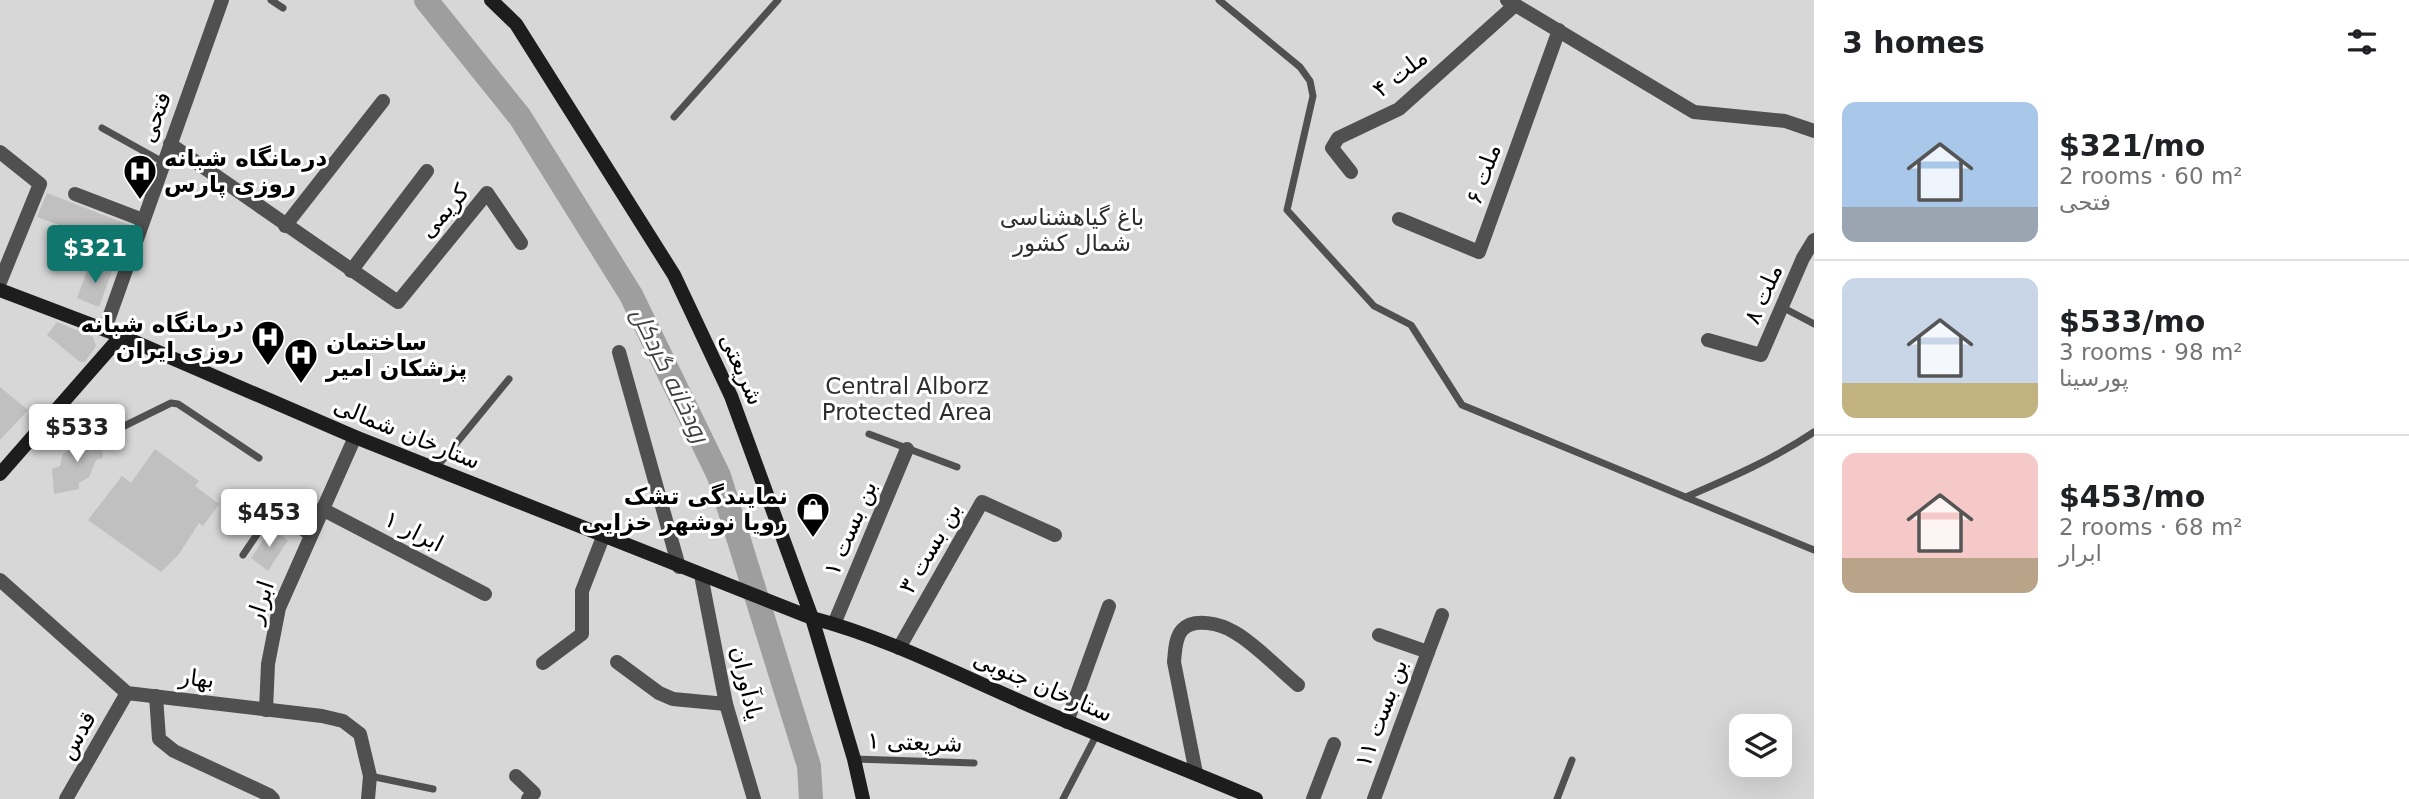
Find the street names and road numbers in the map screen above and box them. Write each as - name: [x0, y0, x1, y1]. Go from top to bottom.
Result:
- street label: ملت ۴: [1367, 44, 1433, 102]
- street label: فتحی: [134, 88, 176, 146]
- street label: ملت ۶: [1460, 140, 1506, 208]
- street label: کریمی: [414, 179, 475, 244]
- street label: ملت ۸: [1738, 260, 1788, 328]
- street label: شریعتی: [714, 329, 769, 409]
- street label: ستارخان شمالی: [330, 392, 484, 475]
- street label: بن بست ۱: [818, 477, 883, 580]
- street label: بن بست ۳: [894, 498, 967, 598]
- street label: ابرار ۱: [380, 505, 448, 558]
- street label: ابرار: [241, 578, 280, 628]
- street label: یادآوران: [725, 643, 769, 723]
- street label: ستارخان جنوبی: [969, 645, 1116, 728]
- street label: بن بست ۱۱: [1349, 656, 1413, 771]
- street label: بهار: [177, 663, 216, 694]
- street label: قدس: [53, 706, 102, 764]
- street label: شریعتی ۱: [867, 727, 963, 758]

